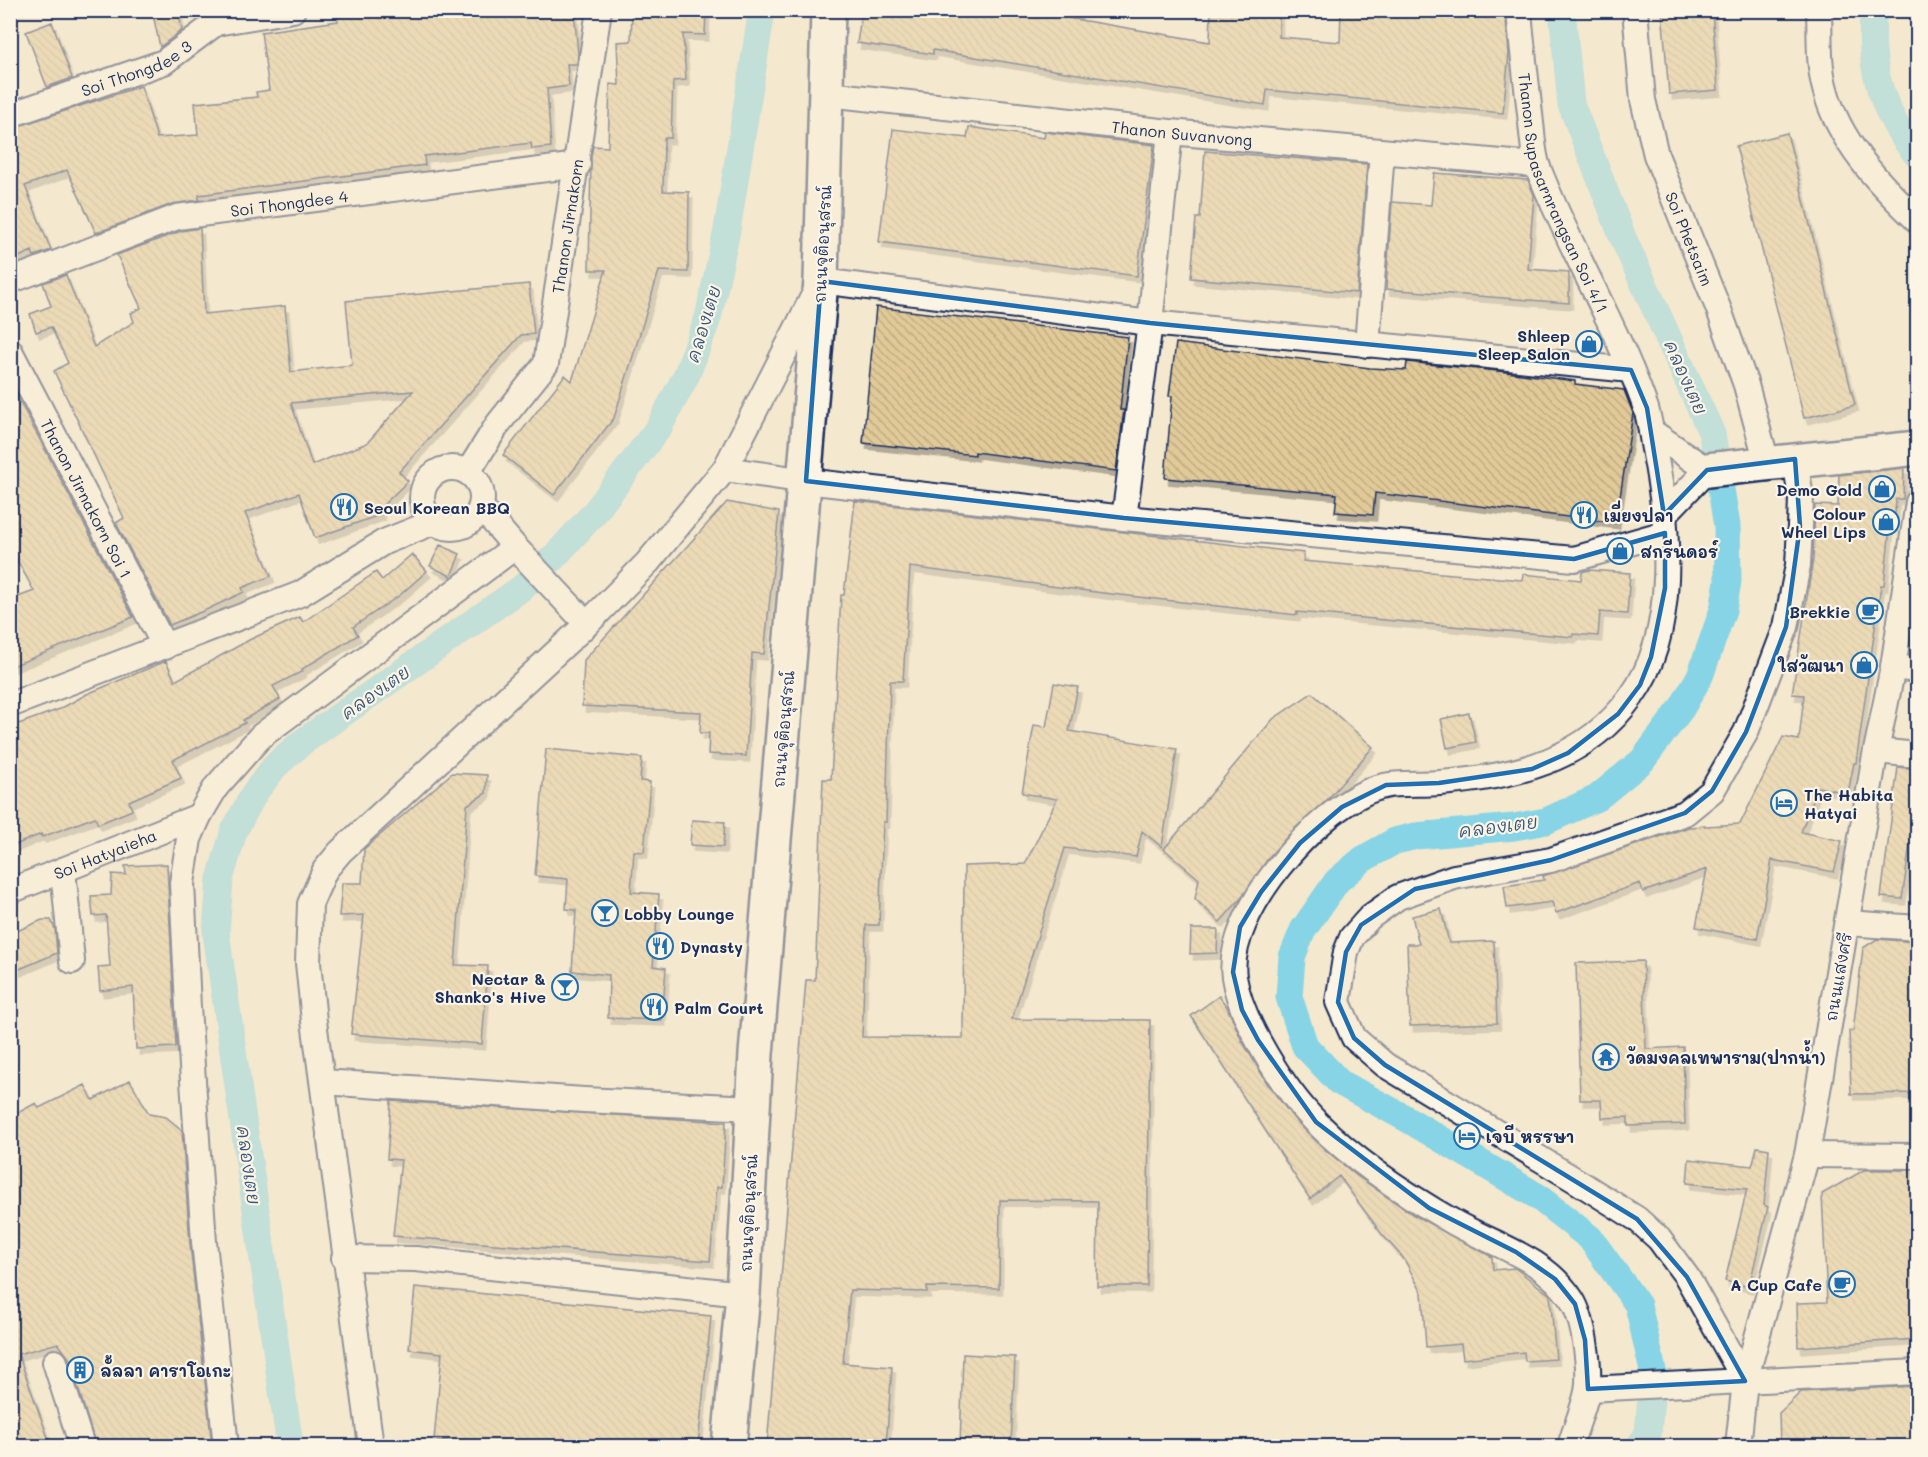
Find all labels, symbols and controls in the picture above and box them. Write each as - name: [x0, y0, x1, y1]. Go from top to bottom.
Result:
- street label: Soi Thongdee 3: [78, 35, 195, 100]
- street label: Thanon Supasarnrangsan Soi 4/1: [1515, 72, 1614, 316]
- street label: Thanon Suvanvong: [1110, 115, 1253, 150]
- street label: Thanon Jirnakorn: [546, 157, 587, 295]
- street label: Soi Thongdee 4: [229, 184, 350, 220]
- street label: ถนนจุติอนุสรณ์: [808, 185, 839, 304]
- street label: Soi Phetsaim: [1661, 188, 1718, 289]
- water label: คลองเตย: [680, 283, 726, 365]
- place label: Shleep Sleep Salon: [1478, 325, 1570, 364]
- shop icon: Shleep Sleep Salon: [1574, 329, 1604, 359]
- water label: คลองเตย: [1659, 336, 1713, 418]
- street label: Thanon Jirnakorn Soi 1: [37, 415, 137, 581]
- shop icon: Demo Gold: [1867, 474, 1897, 504]
- place label: Demo Gold: [1776, 479, 1862, 500]
- restaurant icon: Seoul Korean BBQ: [329, 492, 359, 522]
- place label: Seoul Korean BBQ: [364, 497, 510, 518]
- restaurant icon: เมี่ยงปลา: [1569, 500, 1599, 530]
- place label: เมี่ยงปลา: [1604, 500, 1673, 526]
- place label: Colour Wheel Lips: [1781, 503, 1866, 542]
- shop icon: Colour Wheel Lips: [1871, 507, 1901, 537]
- shop icon: สกรีนดอร์: [1605, 536, 1635, 566]
- place label: สกรีนดอร์: [1640, 539, 1719, 562]
- cafe icon: Brekkie: [1855, 596, 1885, 626]
- place label: Brekkie: [1789, 601, 1850, 622]
- shop icon: ใสวัฒนา: [1849, 650, 1879, 680]
- place label: ใสวัฒนา: [1777, 653, 1844, 676]
- water label: คลองเตย: [336, 659, 414, 725]
- street label: ถนนจุติอนุสรณ์: [767, 669, 802, 789]
- place label: The Habita Hatyai: [1804, 784, 1893, 823]
- hotel icon: The Habita Hatyai: [1769, 788, 1799, 818]
- water label: คลองเตย: [1457, 809, 1539, 843]
- street label: Soi Hatyaieha: [50, 823, 159, 883]
- bar icon: Lobby Lounge: [590, 898, 620, 928]
- place label: Lobby Lounge: [624, 903, 734, 924]
- restaurant icon: Dynasty: [645, 931, 675, 961]
- street label: ถนนเเสงศรี: [1820, 931, 1856, 1023]
- place label: Dynasty: [680, 936, 743, 957]
- place label: Nectar & Shanko's Hive: [435, 968, 546, 1007]
- bar icon: Nectar & Shanko's Hive: [550, 972, 580, 1002]
- restaurant icon: Palm Court: [639, 992, 669, 1022]
- place label: Palm Court: [674, 997, 764, 1018]
- place label: วัดมงคลเทพาราม(ปากน้ำ): [1626, 1040, 1826, 1068]
- temple icon: วัดมงคลเทพาราม(ปากน้ำ): [1591, 1042, 1621, 1072]
- hotel icon: เจบี หรรษา: [1452, 1121, 1482, 1151]
- water label: คลองเตย: [232, 1124, 266, 1206]
- place label: เจบี หรรษา: [1486, 1124, 1574, 1147]
- street label: ถนนจุติอนุสรณ์: [734, 1154, 765, 1273]
- cafe icon: A Cup Cafe: [1827, 1269, 1857, 1299]
- place label: A Cup Cafe: [1730, 1274, 1822, 1295]
- building icon: ลั้ลลา คาราโอเกะ: [65, 1355, 95, 1385]
- place label: ลั้ลลา คาราโอเกะ: [100, 1355, 231, 1381]

